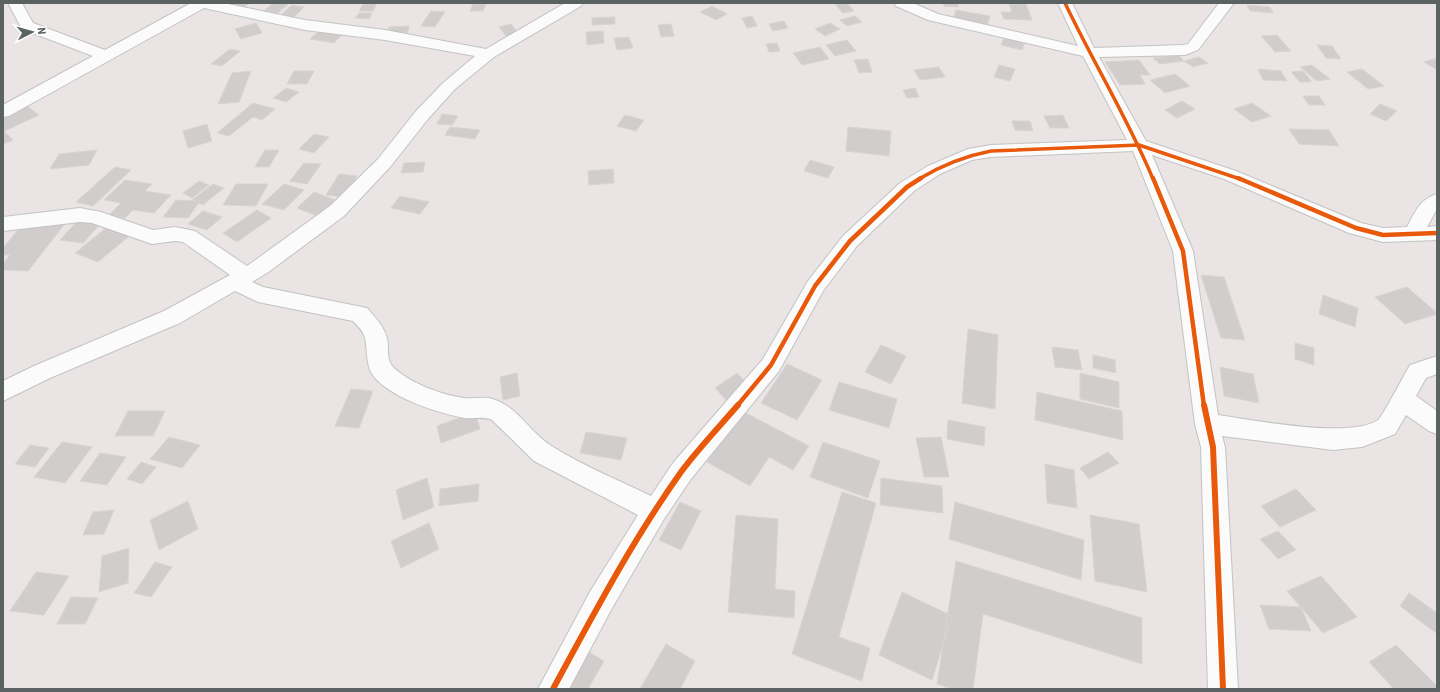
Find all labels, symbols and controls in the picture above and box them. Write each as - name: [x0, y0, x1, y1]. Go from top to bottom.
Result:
- north arrow: [12, 12, 52, 52]
- text: N: [35, 27, 48, 35]

